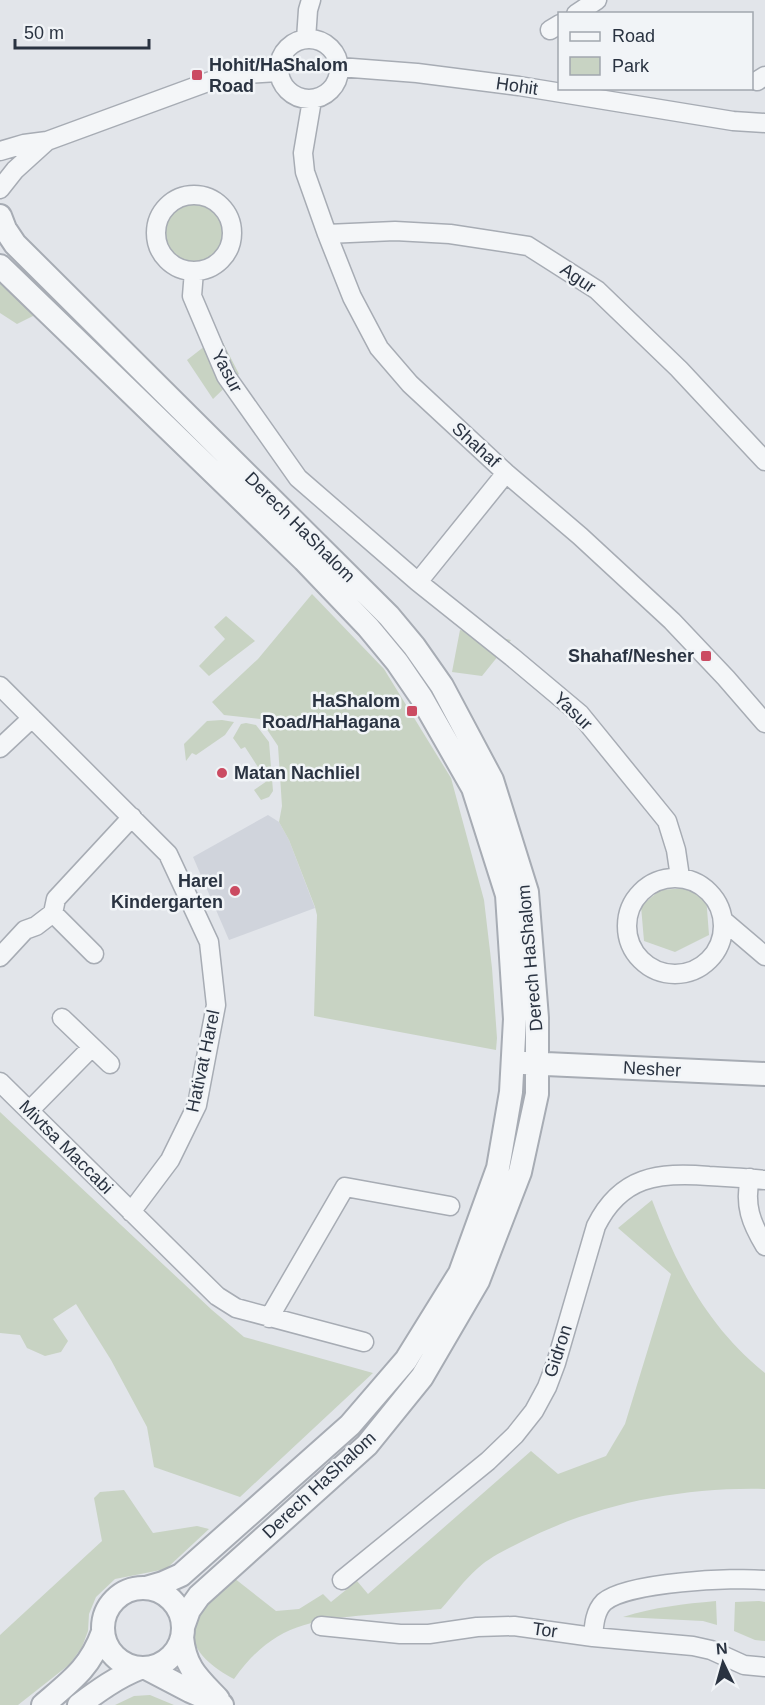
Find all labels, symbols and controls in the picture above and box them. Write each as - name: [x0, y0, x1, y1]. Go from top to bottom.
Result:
- scale bar: [15, 12, 148, 50]
- legend: [558, 12, 753, 90]
- text: 50 m: [24, 23, 64, 43]
- text: Road: [612, 26, 655, 46]
- place label: Hohit/HaShalom Road: [209, 55, 348, 96]
- text: Park: [612, 56, 650, 76]
- marker: Hohit/HaShalom Road: [190, 68, 204, 82]
- street label: Hohit: [495, 73, 539, 99]
- street label: Agur: [557, 259, 599, 297]
- street label: Yasur: [207, 346, 247, 396]
- street label: Shahaf: [448, 418, 505, 472]
- street label: Derech HaShalom: [241, 468, 359, 586]
- place label: Shahaf/Nesher: [568, 646, 694, 666]
- marker: Shahaf/Nesher: [699, 649, 713, 663]
- street label: Yasur: [550, 688, 596, 734]
- place label: HaShalom Road/HaHagana: [262, 691, 401, 732]
- marker: HaShalom Road/HaHagana: [405, 704, 419, 718]
- place label: Matan Nachliel: [234, 763, 360, 783]
- marker: Matan Nachliel: [215, 766, 229, 780]
- place label: Harel Kindergarten: [111, 871, 223, 912]
- marker: Harel Kindergarten: [228, 884, 242, 898]
- street label: Derech HaShalom: [514, 884, 546, 1032]
- street label: Hativat Harel: [182, 1008, 224, 1114]
- street label: Nesher: [623, 1057, 681, 1081]
- street label: Mivtsa Maccabi: [15, 1096, 117, 1198]
- street label: Gidron: [540, 1322, 576, 1380]
- street label: Derech HaShalom: [258, 1428, 380, 1542]
- street label: Tor: [531, 1618, 559, 1642]
- north arrow: [693, 1633, 753, 1693]
- text: N: [715, 1640, 728, 1658]

